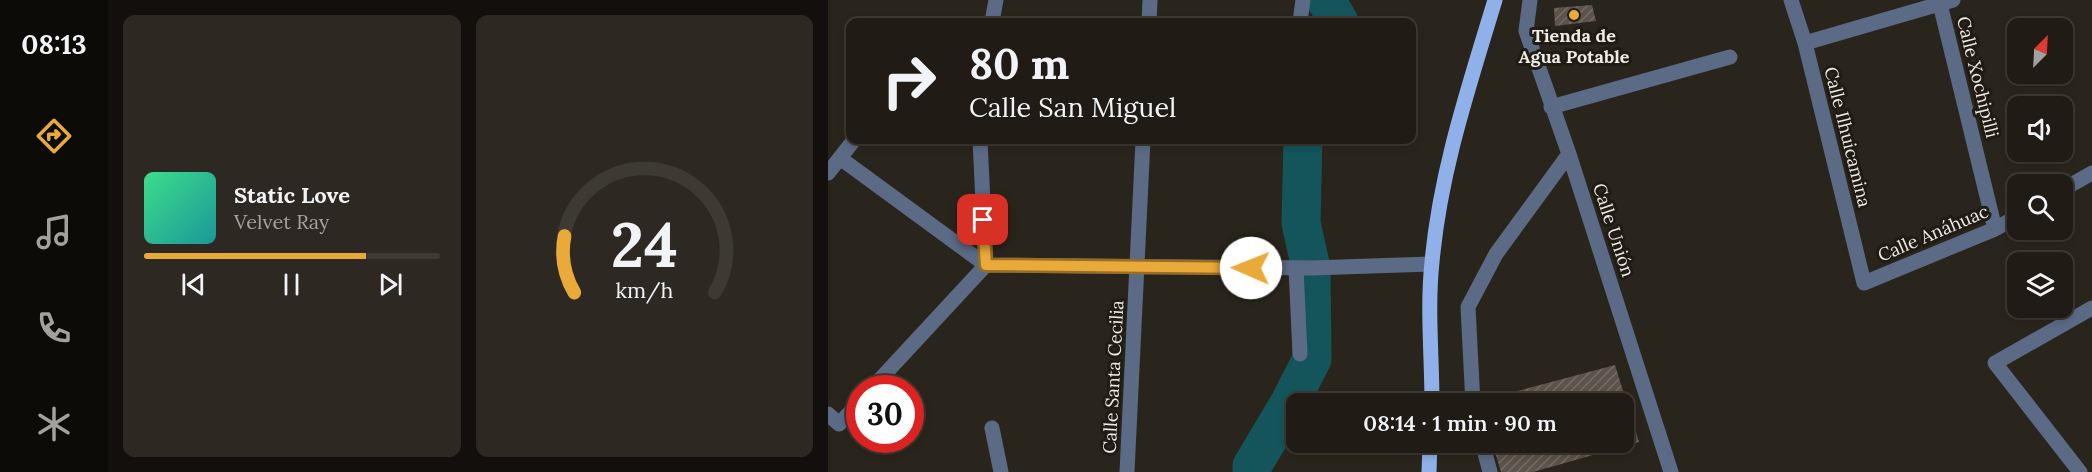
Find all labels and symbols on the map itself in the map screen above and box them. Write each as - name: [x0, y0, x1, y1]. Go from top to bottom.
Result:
- marker: Tienda de Agua Potable: [1567, 8, 1581, 22]
- street label: Calle Xochipilli: [1952, 14, 2004, 140]
- north arrow: [2007, 18, 2073, 84]
- place label: Tienda de Agua Potable: [1518, 24, 1630, 68]
- street label: Calle Ilhuicamina: [1819, 64, 1877, 210]
- street label: Calle Unión: [1588, 180, 1640, 280]
- pin: [957, 194, 1008, 245]
- street label: Calle Anáhuac: [1874, 199, 1992, 267]
- position arrow: [1219, 236, 1283, 300]
- street label: Calle Santa Cecilia: [1097, 300, 1129, 454]
- speed limit sign: 30: [846, 375, 924, 453]

